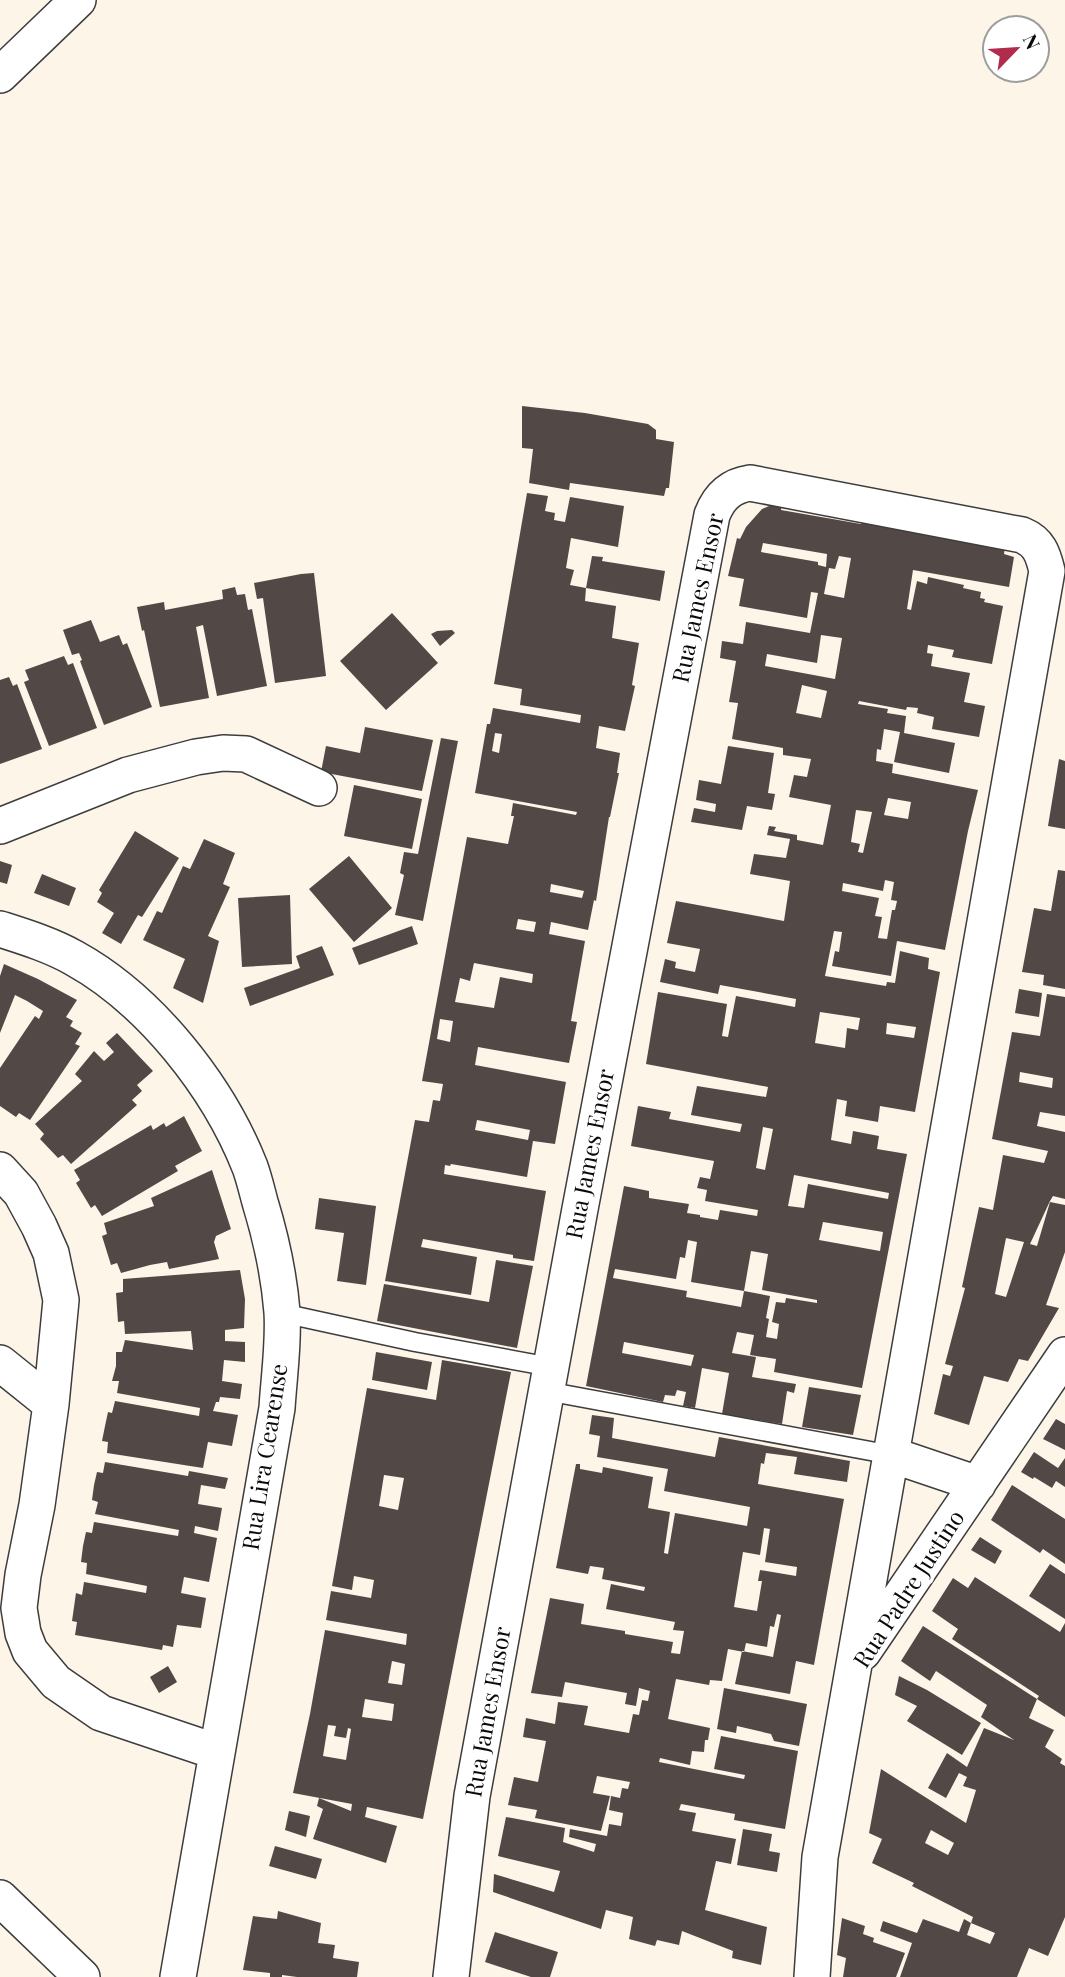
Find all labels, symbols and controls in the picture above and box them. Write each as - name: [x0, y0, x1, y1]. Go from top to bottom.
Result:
- north arrow: [981, 14, 1051, 84]
- text: N: [1018, 30, 1047, 53]
- street label: Rua James Ensor: [663, 510, 730, 685]
- street label: Rua James Ensor: [557, 1066, 620, 1241]
- street label: Rua Lira Cearense: [233, 1361, 294, 1552]
- street label: Rua Padre Justino: [845, 1503, 970, 1673]
- street label: Rua James Ensor: [456, 1624, 517, 1799]

